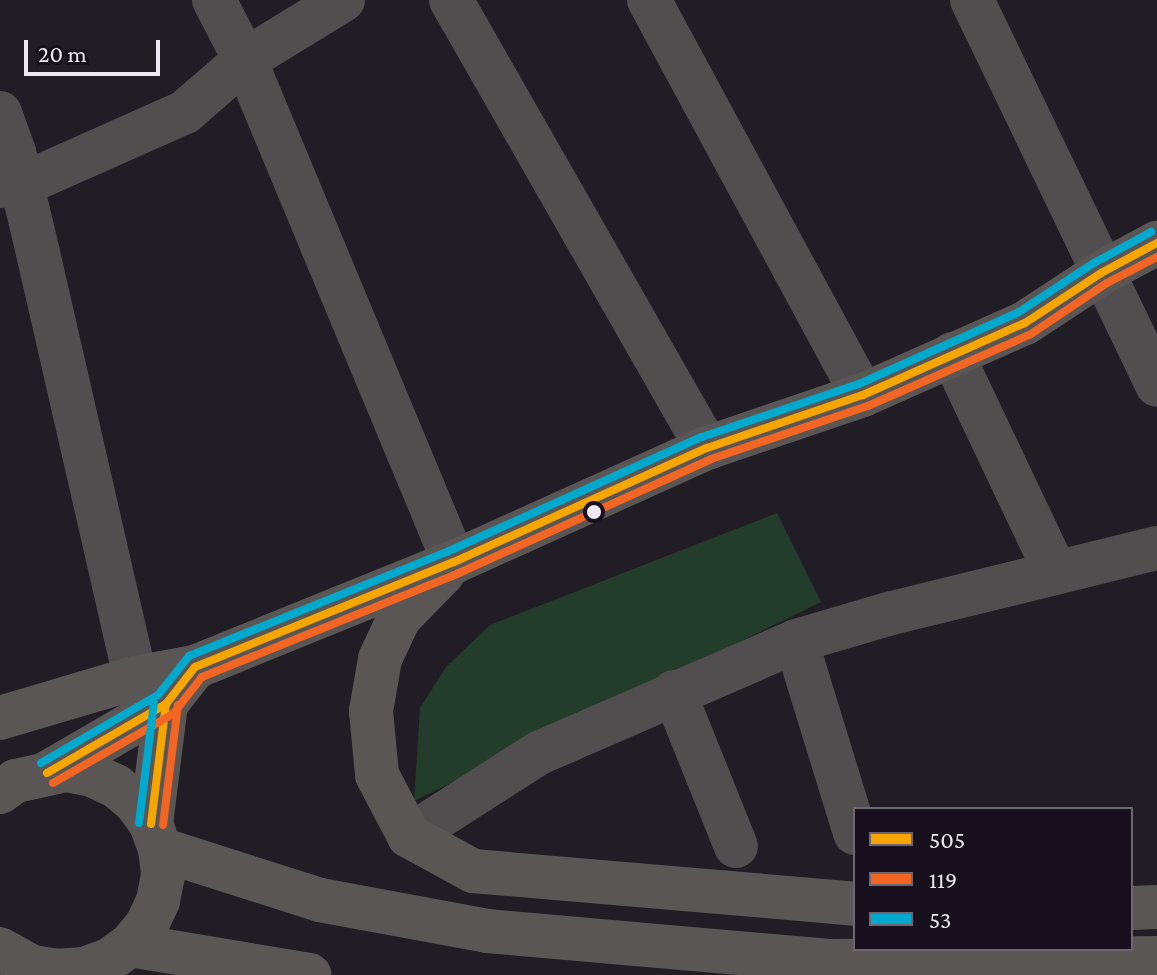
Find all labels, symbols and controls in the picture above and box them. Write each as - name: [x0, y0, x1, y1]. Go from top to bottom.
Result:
- scale bar: [28, 24, 164, 74]
- text: 20 m: [38, 40, 87, 67]
- unlabelled marker: [586, 504, 602, 520]
- legend: [853, 807, 1133, 951]
- text: 505: [929, 826, 965, 853]
- text: 119: [929, 866, 957, 893]
- text: 53: [929, 906, 951, 933]

